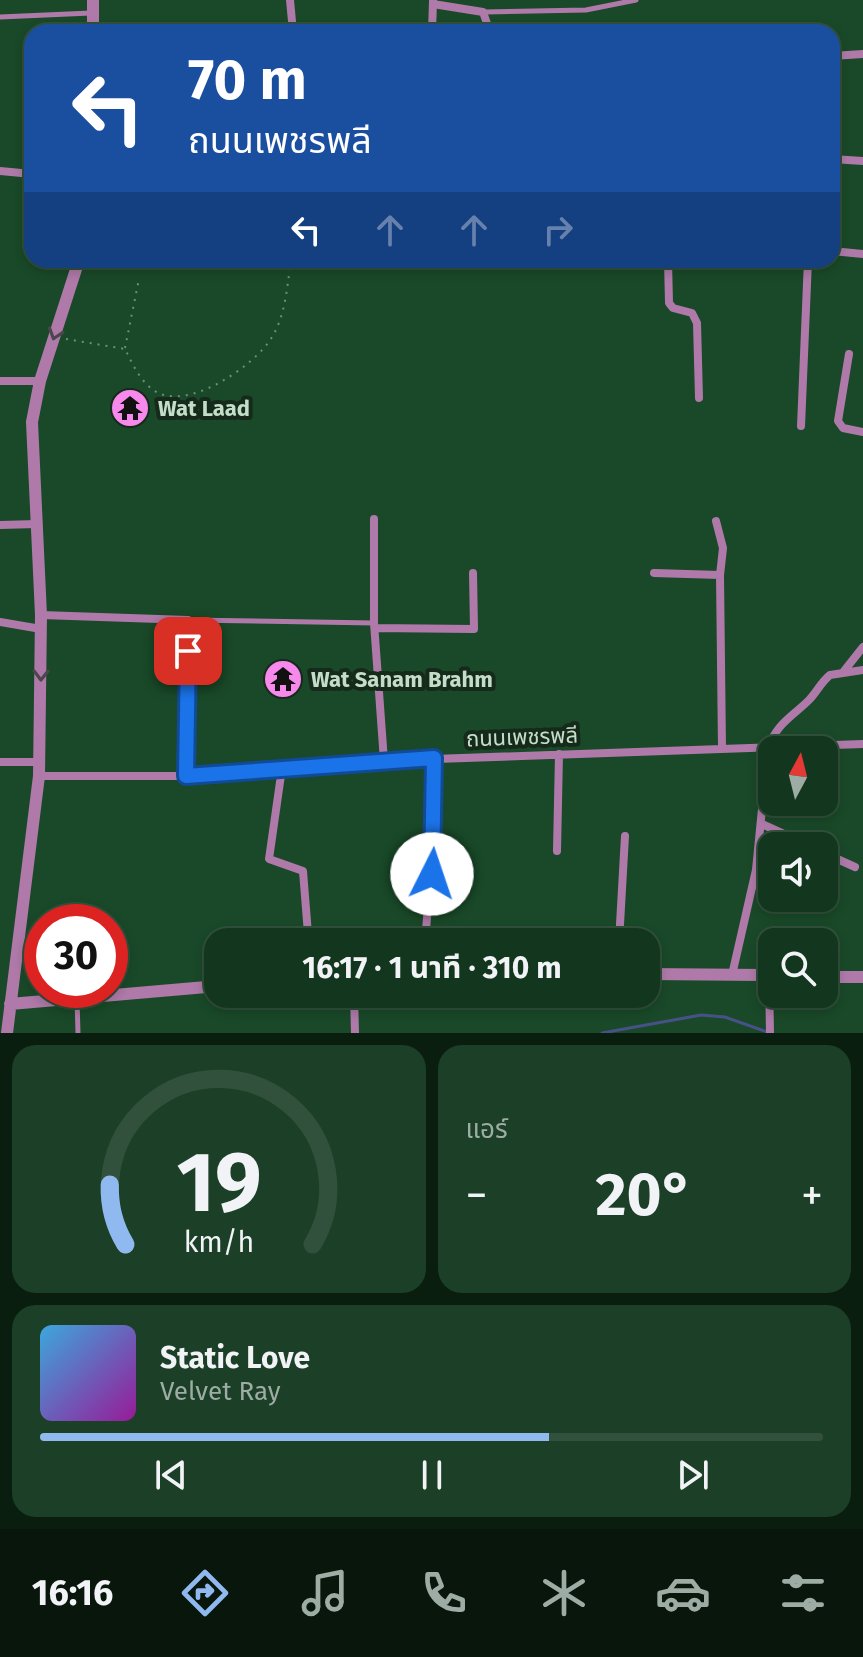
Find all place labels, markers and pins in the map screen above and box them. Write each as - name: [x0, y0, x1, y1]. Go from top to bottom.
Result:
- temple icon: Wat Laad: [109, 387, 151, 429]
- place label: Wat Laad: [158, 395, 250, 422]
- pin: [154, 617, 222, 685]
- temple icon: Wat Sanam Brahm: [262, 658, 304, 700]
- place label: Wat Sanam Brahm: [311, 666, 493, 693]

